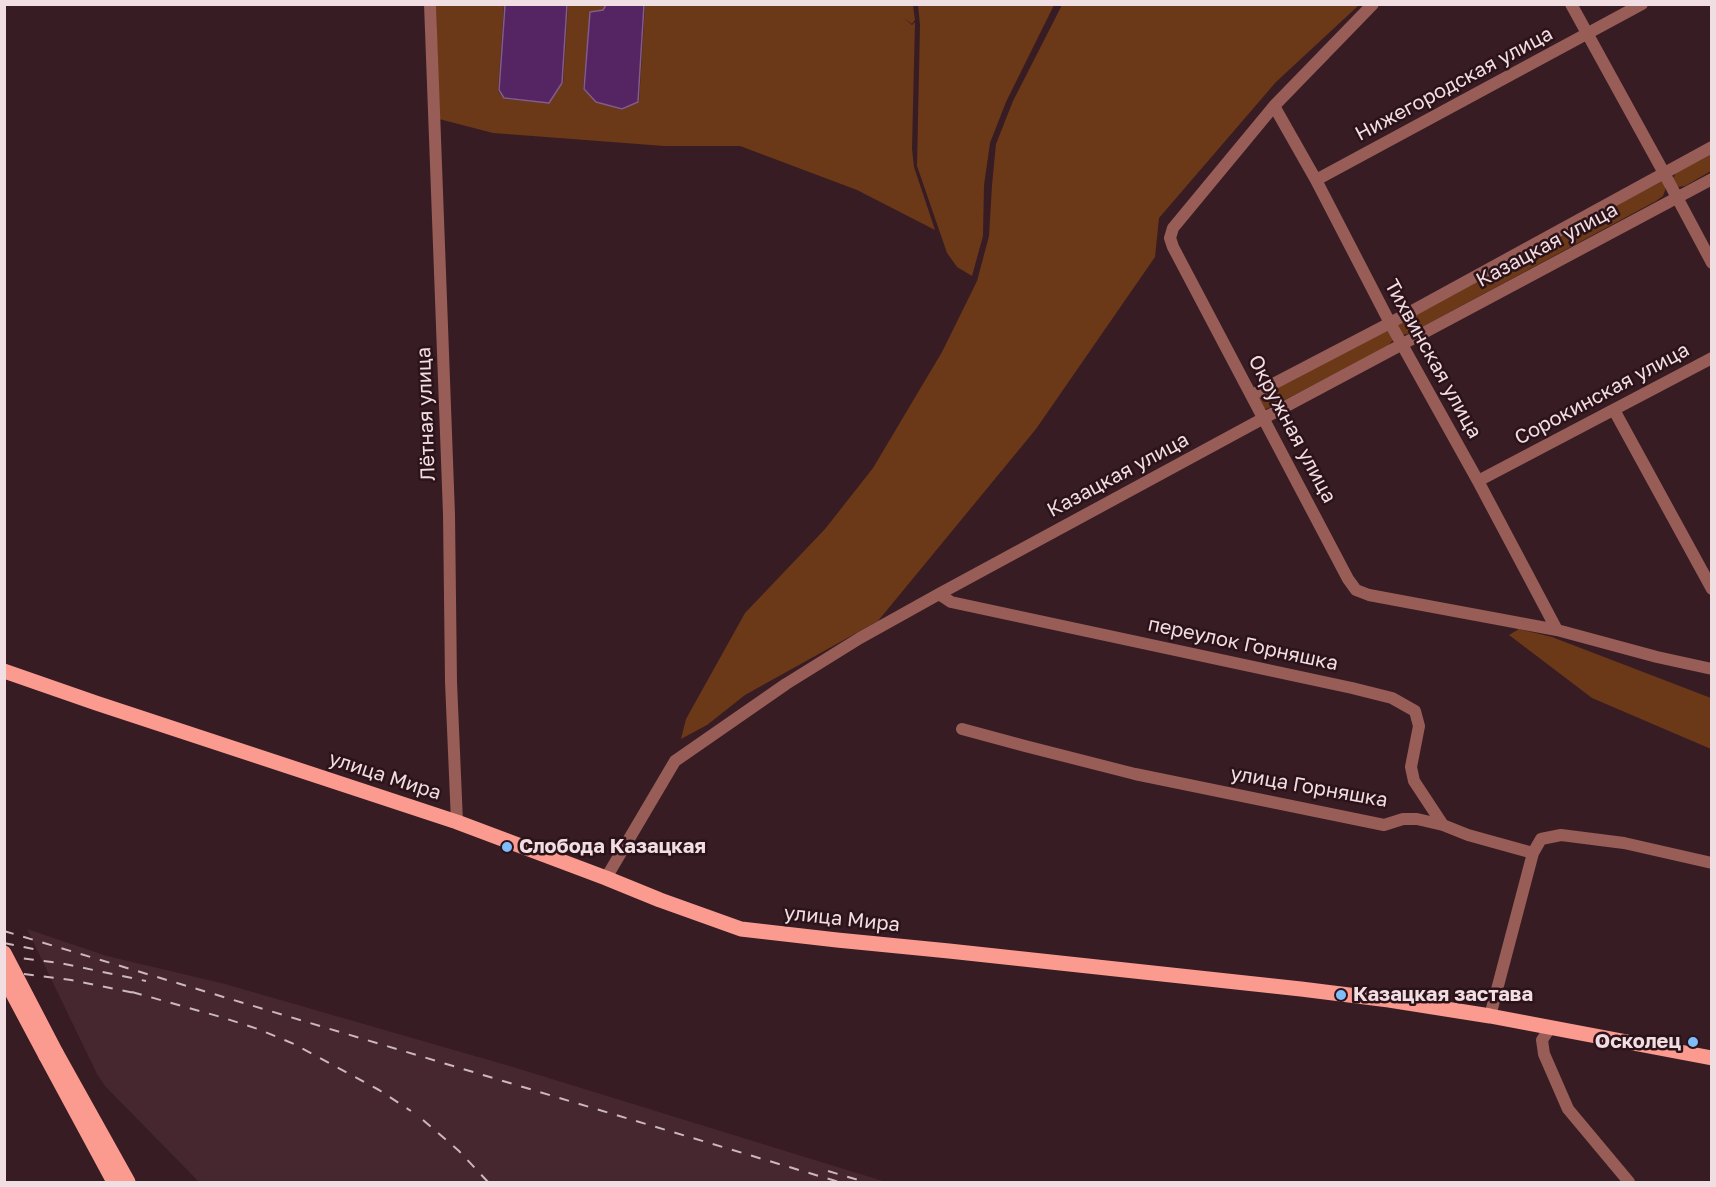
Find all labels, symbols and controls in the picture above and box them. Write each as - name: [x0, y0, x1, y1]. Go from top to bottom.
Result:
- street label: Нижегородская улица: [1351, 22, 1557, 146]
- street label: Казацкая улица: [1472, 198, 1622, 292]
- street label: Тихвинская улица: [1379, 275, 1487, 443]
- street label: Сорокинская улица: [1511, 338, 1693, 450]
- street label: Лётная улица: [412, 347, 440, 481]
- street label: Окружная улица: [1243, 351, 1341, 507]
- street label: Казацкая улица: [1043, 428, 1193, 522]
- street label: переулок Горняшка: [1146, 612, 1340, 676]
- street label: улица Мира: [326, 747, 444, 805]
- street label: улица Горняшка: [1228, 761, 1390, 813]
- place label: Слобода Казацкая: [519, 835, 706, 859]
- marker: Слобода Казацкая: [500, 840, 514, 854]
- street label: улица Мира: [783, 901, 901, 937]
- place label: Казацкая застава: [1353, 983, 1533, 1007]
- marker: Казацкая застава: [1334, 988, 1348, 1002]
- place label: Осколец: [1595, 1030, 1681, 1054]
- marker: Осколец: [1686, 1035, 1700, 1049]

